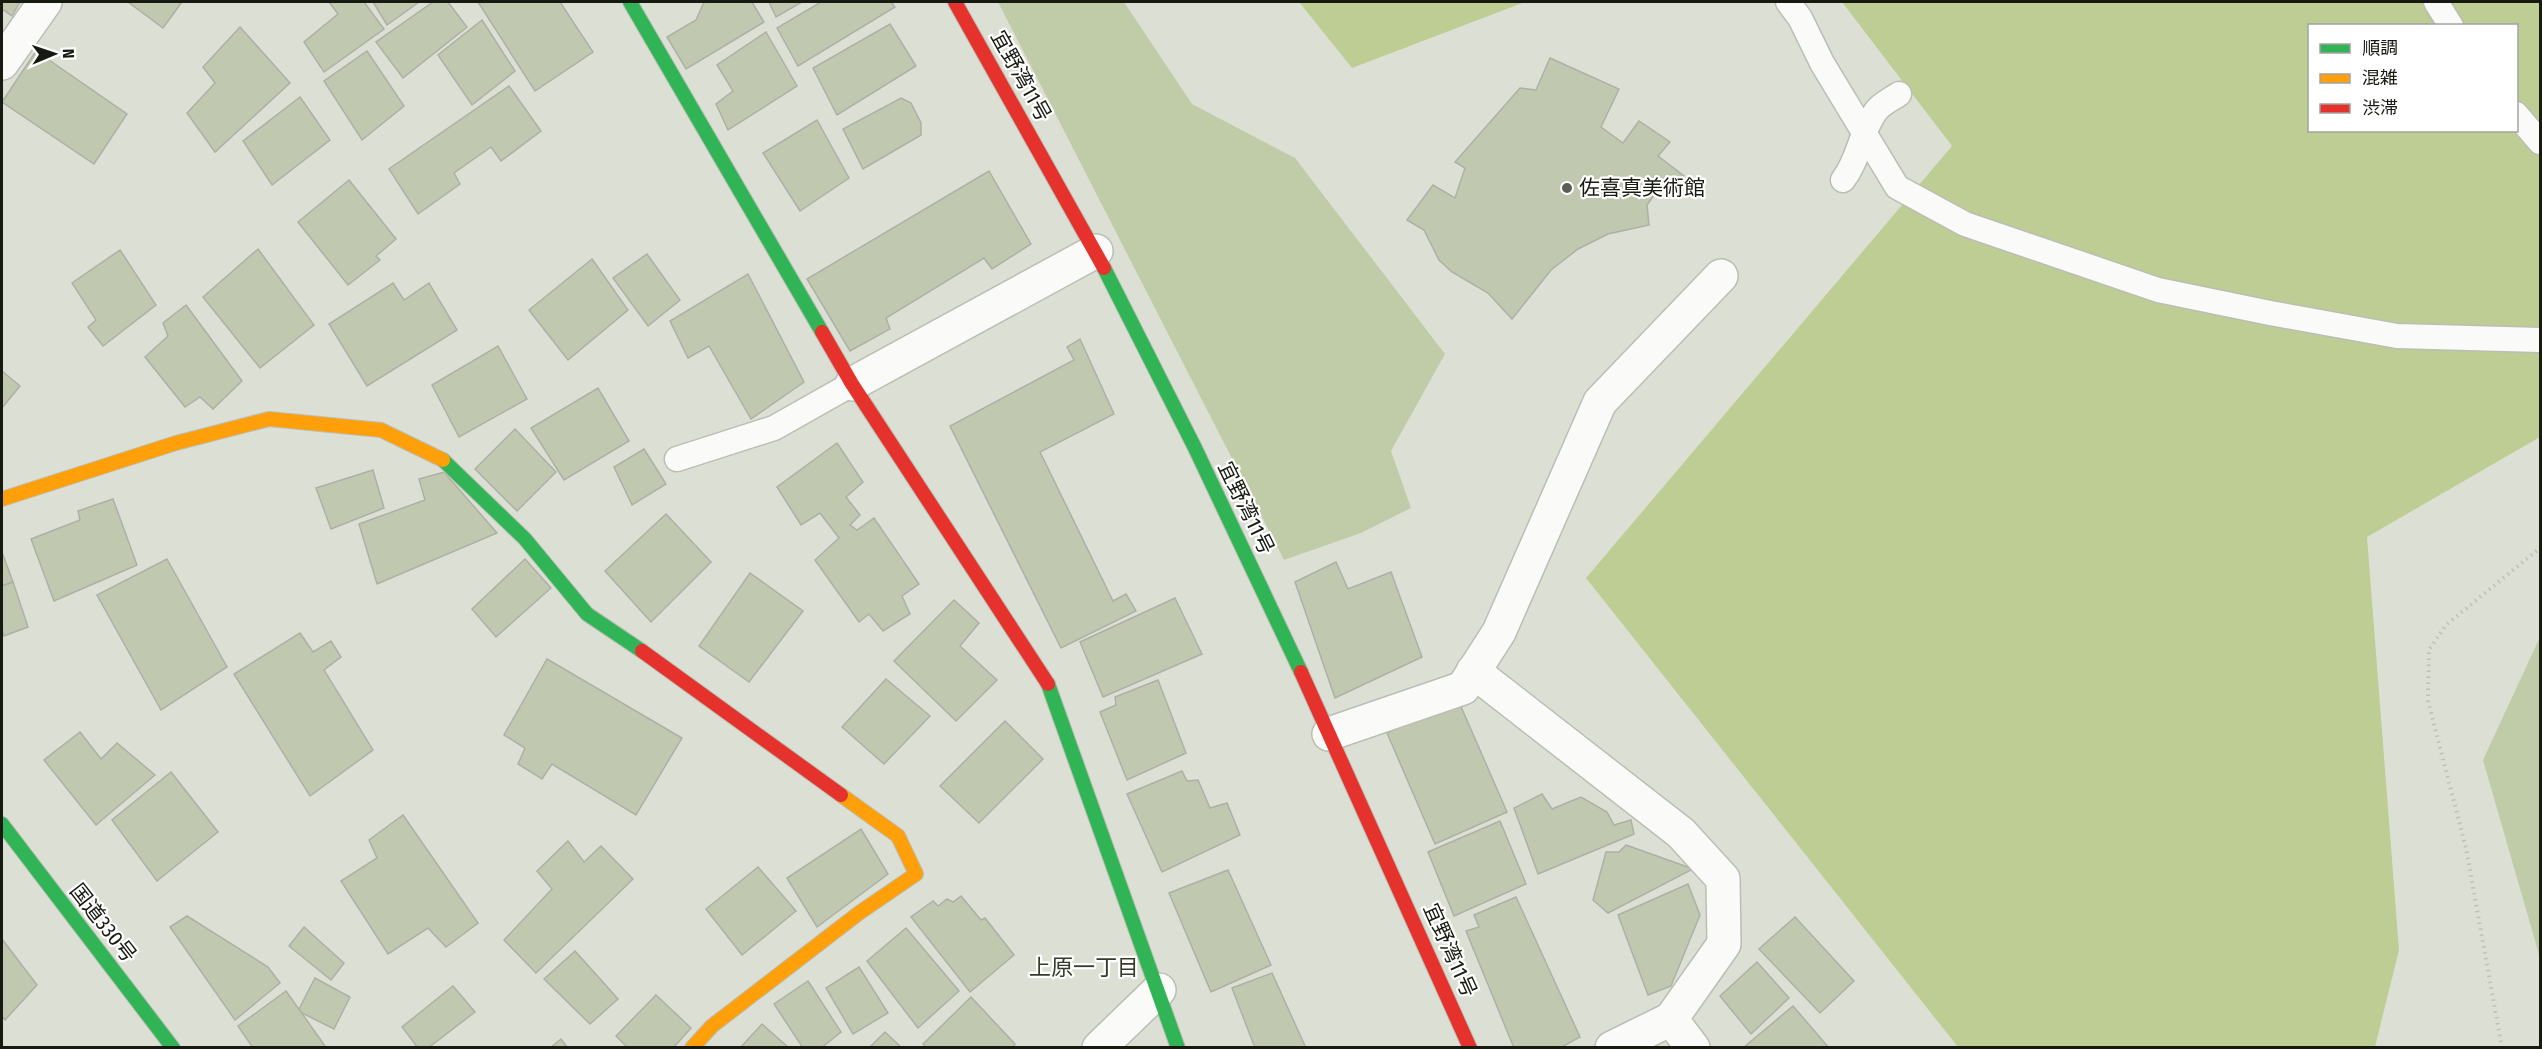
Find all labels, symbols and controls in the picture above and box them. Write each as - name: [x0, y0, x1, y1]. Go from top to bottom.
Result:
- north arrow: [24, 24, 84, 84]
- legend: [2308, 24, 2518, 132]
- street label: 宜野湾11号: [985, 26, 1057, 126]
- text: 順調: [2362, 37, 2398, 59]
- text: N: [59, 48, 78, 59]
- text: 混雑: [2362, 67, 2398, 89]
- text: 渋滞: [2362, 97, 2398, 119]
- place label: 佐喜真美術館: [1579, 175, 1705, 201]
- marker: 佐喜真美術館: [1560, 181, 1574, 195]
- street label: 宜野湾11号: [1212, 457, 1280, 559]
- street label: 国道330号: [64, 878, 142, 968]
- street label: 宜野湾11号: [1418, 899, 1482, 1001]
- district label: 上原一丁目: [1029, 954, 1139, 981]

